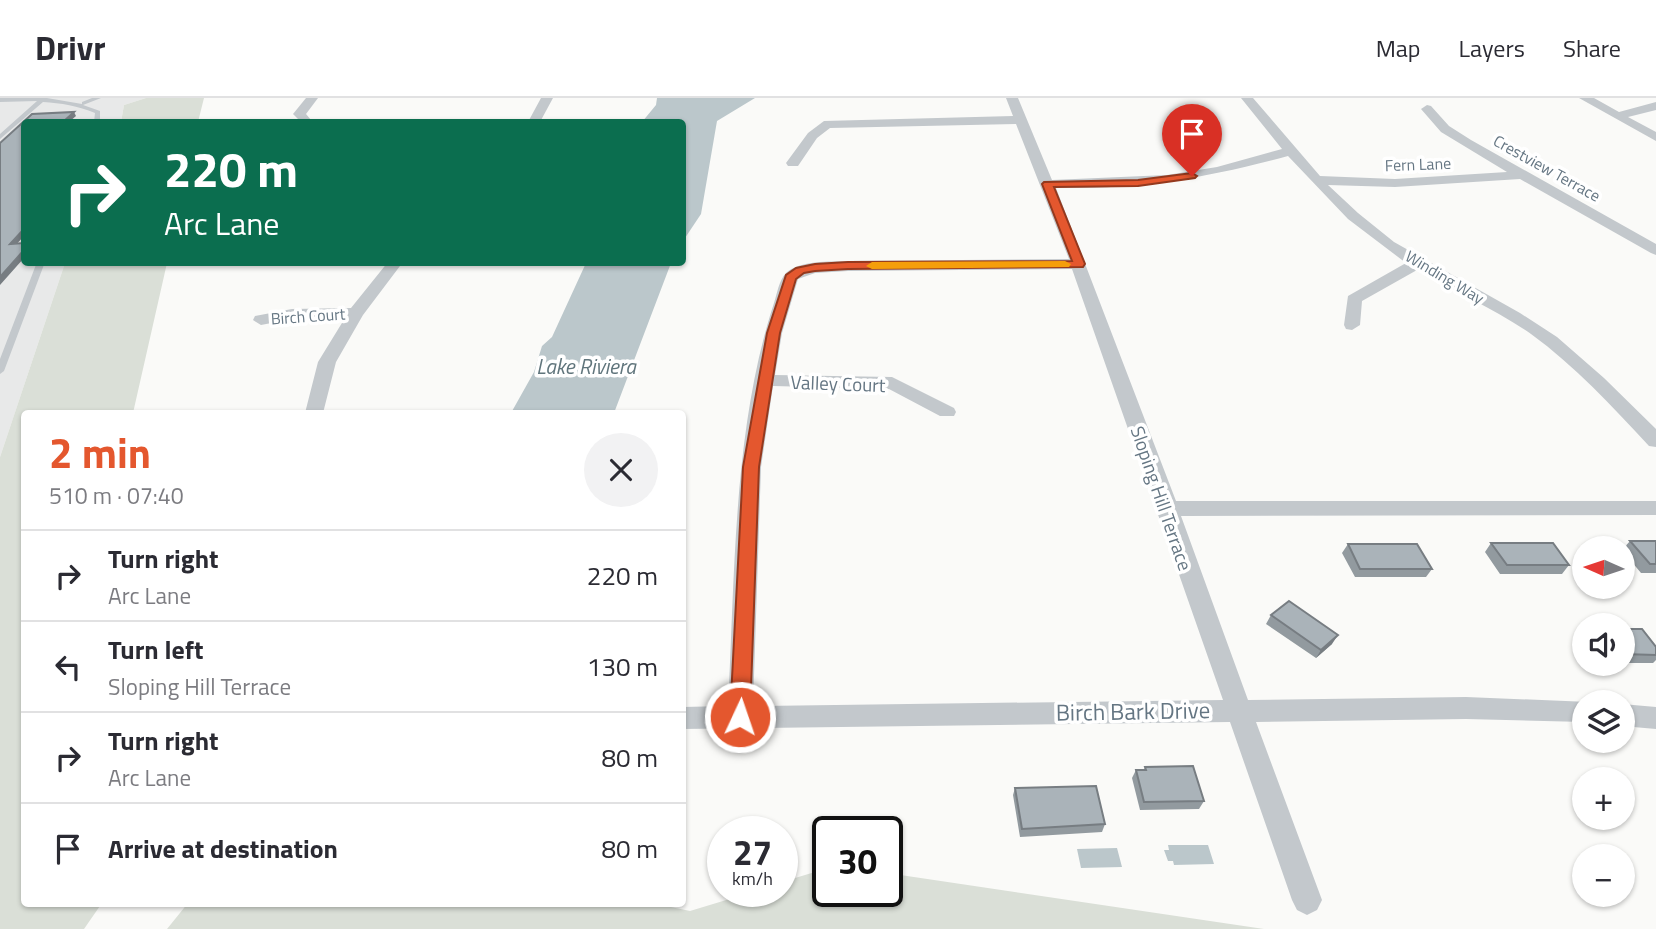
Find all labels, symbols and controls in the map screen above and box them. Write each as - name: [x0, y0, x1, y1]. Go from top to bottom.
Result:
- text: Drivr: [35, 23, 106, 73]
- text: Map: [1376, 30, 1421, 66]
- text: Layers: [1459, 30, 1525, 66]
- text: Share: [1563, 30, 1621, 66]
- pin: [1162, 104, 1222, 176]
- icon: arrive: [1173, 115, 1211, 153]
- street label: Crestview Terrace: [1489, 129, 1605, 207]
- text: 220 m: [164, 131, 298, 206]
- icon: right: [49, 147, 140, 238]
- street label: Fern Lane: [1384, 151, 1452, 177]
- text: Arc Lane: [164, 199, 280, 247]
- street label: Winding Way: [1401, 244, 1489, 310]
- street label: Birch Court: [270, 301, 346, 331]
- water label: Lake Riviera: [536, 350, 637, 382]
- street label: Valley Court: [790, 367, 886, 399]
- text: 2 min: [49, 420, 151, 484]
- street label: Sloping Hill Terrace: [1124, 422, 1200, 574]
- button: close: [584, 433, 658, 507]
- text: 510 m · 07:40: [49, 478, 184, 513]
- north arrow: [1572, 536, 1634, 598]
- map controls: [1572, 536, 1635, 907]
- text: Turn right: [108, 539, 219, 578]
- text: 220 m: [587, 556, 658, 595]
- icon: right: [49, 557, 87, 595]
- text: Arc Lane: [108, 578, 191, 613]
- button: sound: [1572, 613, 1635, 676]
- text: Turn left: [108, 630, 203, 669]
- text: 130 m: [587, 647, 658, 686]
- icon: left: [49, 648, 87, 686]
- text: Sloping Hill Terrace: [108, 669, 291, 704]
- position arrow: [703, 680, 777, 754]
- button: layers: [1572, 690, 1635, 753]
- street label: Birch Bark Drive: [1056, 692, 1210, 730]
- text: Turn right: [108, 721, 219, 760]
- text: 80 m: [601, 738, 658, 777]
- icon: right: [49, 739, 87, 777]
- text: Arc Lane: [108, 760, 191, 795]
- button: +: [1572, 767, 1635, 830]
- speed limit sign: 30: [812, 816, 903, 907]
- text: 27: [733, 825, 772, 879]
- text: Arrive at destination: [108, 829, 338, 868]
- text: 80 m: [601, 829, 658, 868]
- icon: arrive: [49, 830, 87, 868]
- button: −: [1572, 844, 1635, 907]
- text: km/h: [732, 865, 773, 892]

